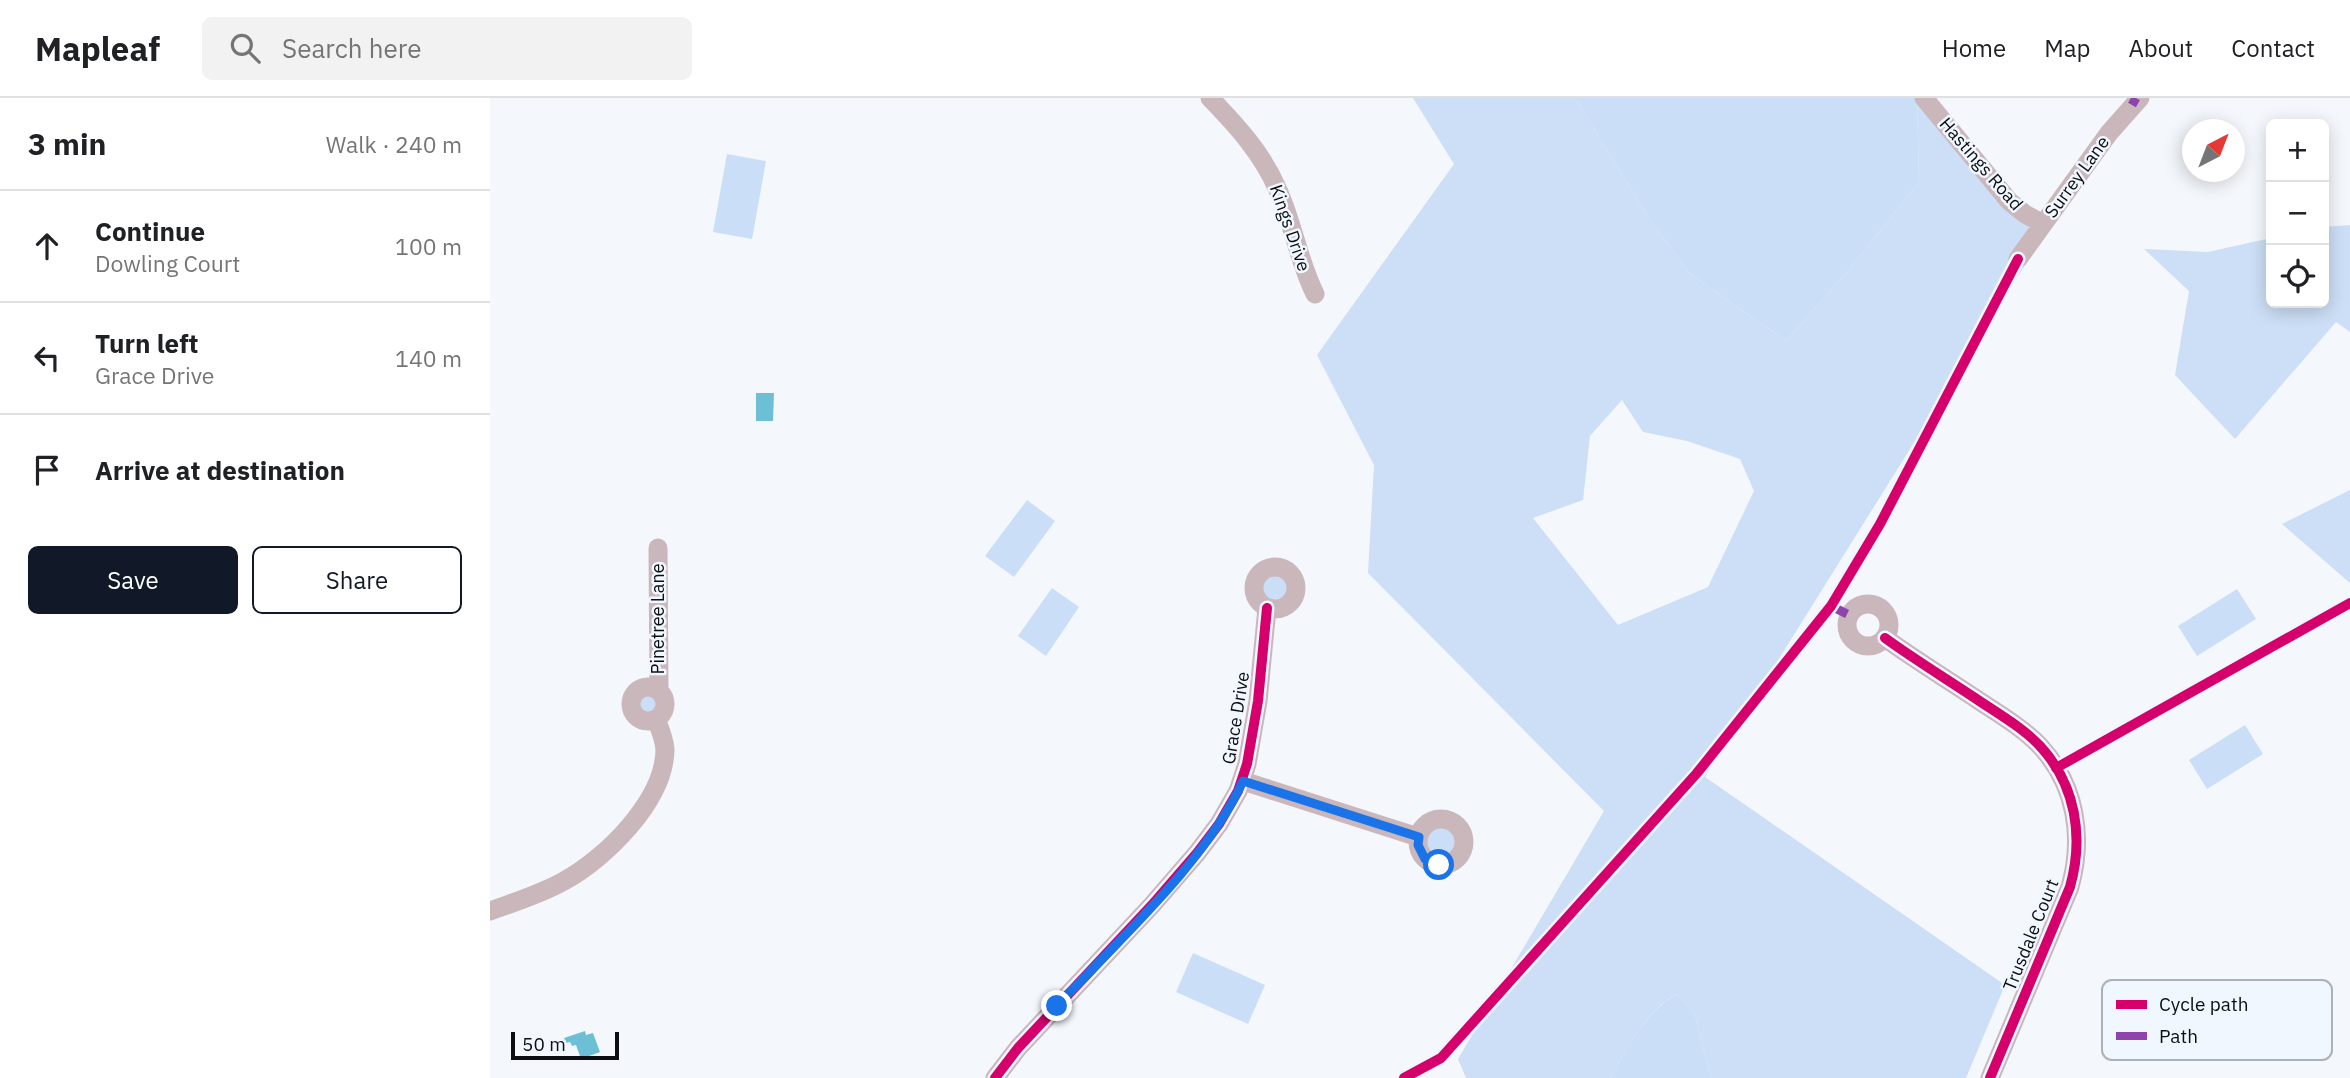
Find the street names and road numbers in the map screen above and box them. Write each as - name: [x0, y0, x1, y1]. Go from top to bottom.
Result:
- street label: Hastings Road: [1935, 112, 2028, 215]
- street label: Surrey Lane: [2039, 131, 2114, 222]
- street label: Kings Drive: [1265, 181, 1316, 274]
- street label: Pinetree Lane: [646, 563, 669, 675]
- street label: Grace Drive: [1217, 670, 1254, 766]
- street label: Trusdale Court: [1998, 876, 2063, 994]

